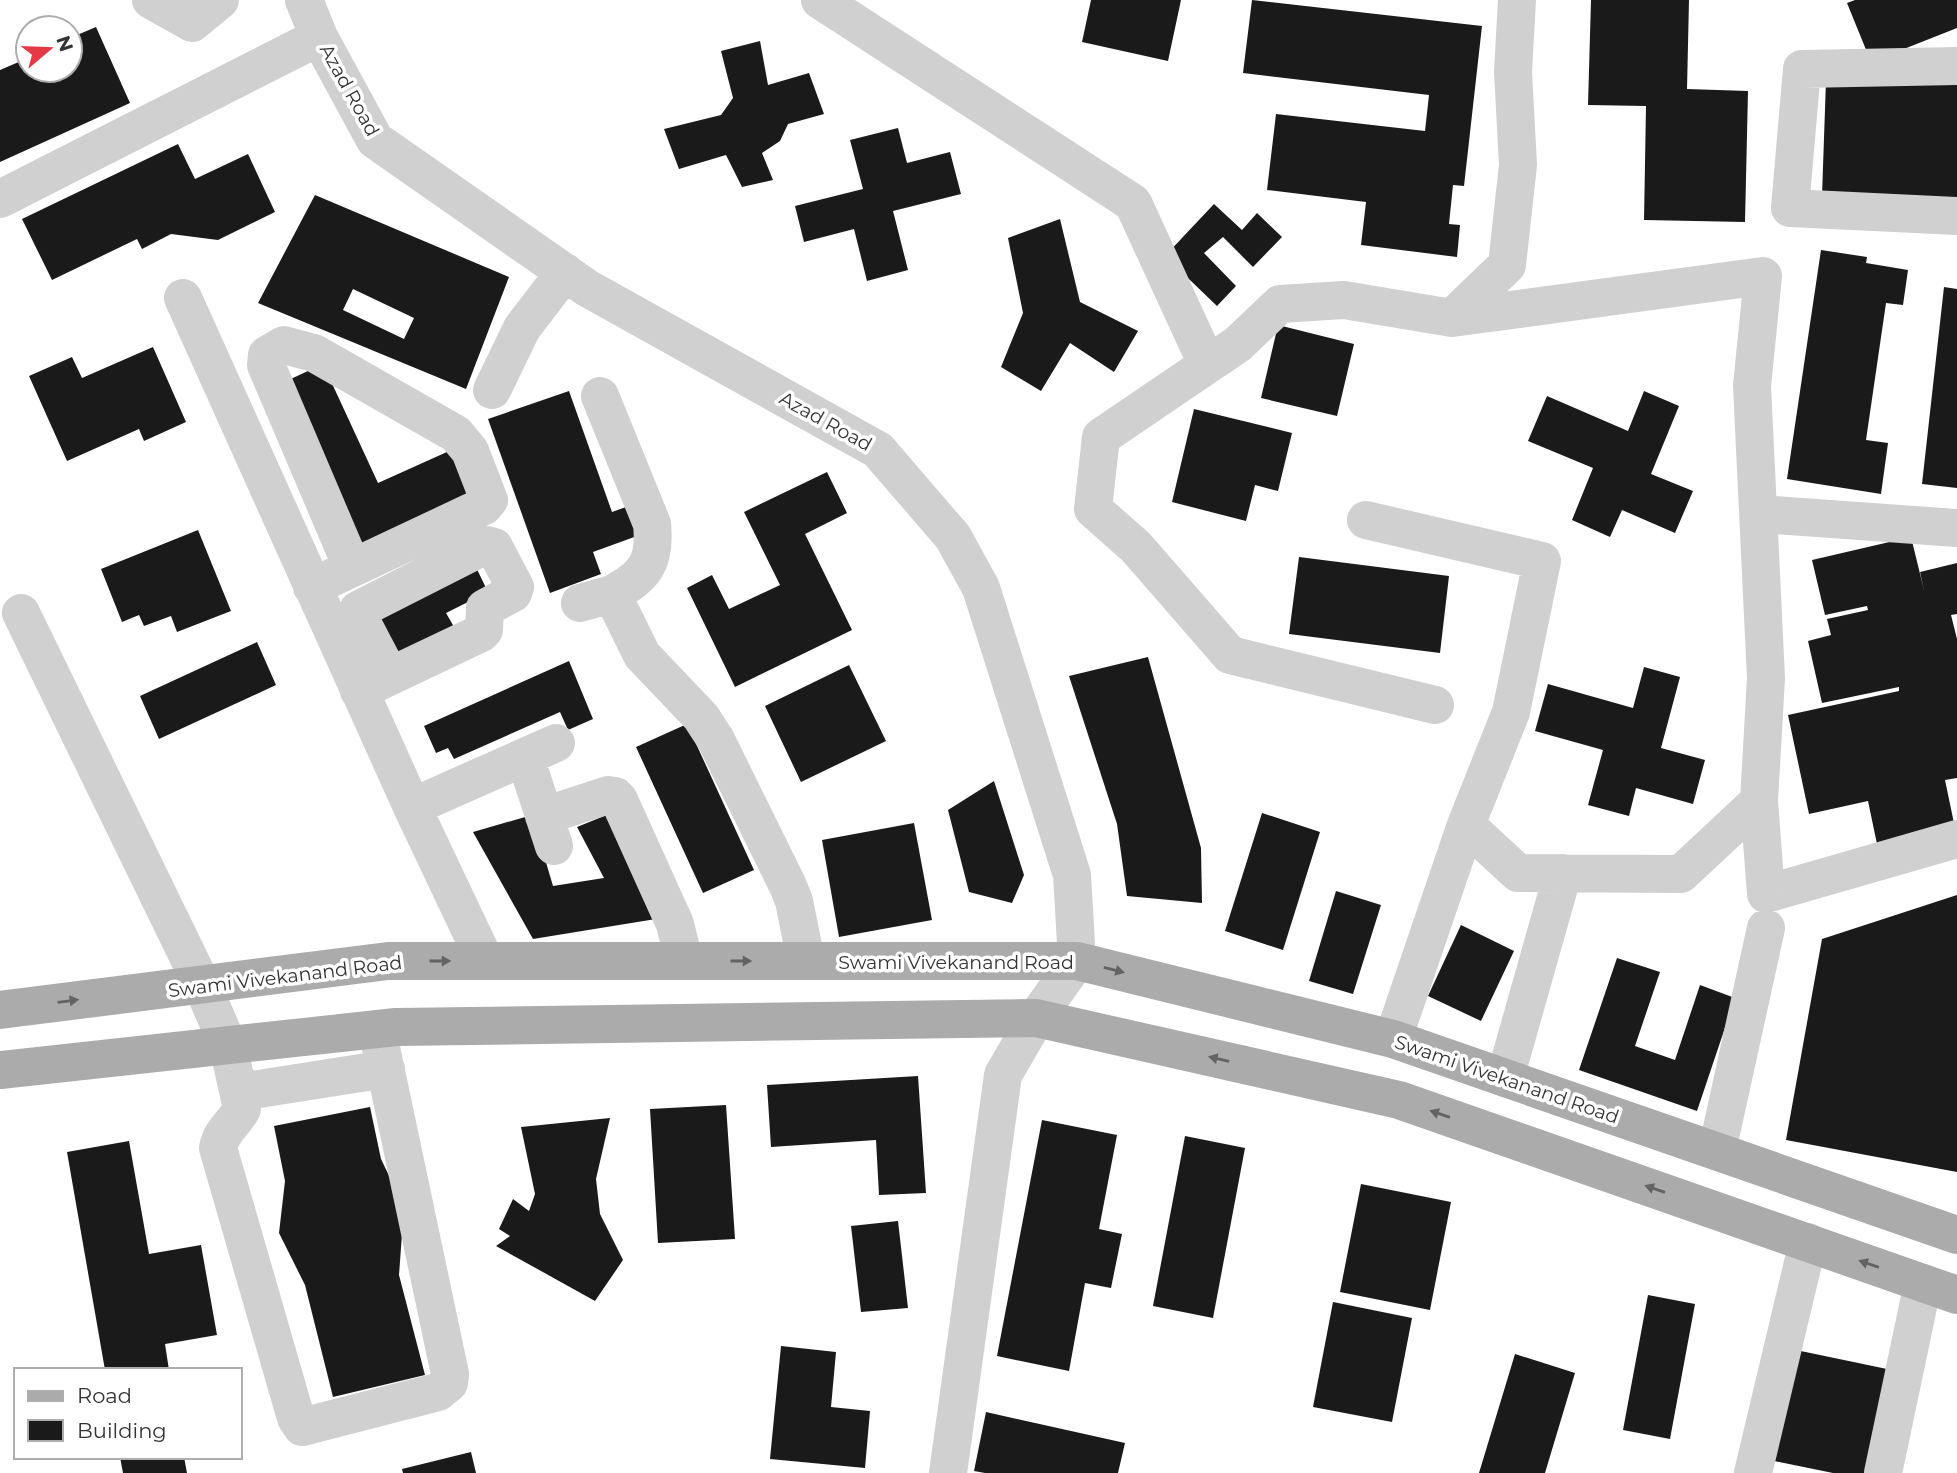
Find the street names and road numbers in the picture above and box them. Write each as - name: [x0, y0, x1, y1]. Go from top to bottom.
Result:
- street label: Azad Road: [315, 40, 384, 140]
- street label: Azad Road: [776, 387, 876, 456]
- street label: Swami Vivekanand Road: [167, 951, 403, 1002]
- street label: Swami Vivekanand Road: [838, 951, 1074, 974]
- street label: Swami Vivekanand Road: [1392, 1030, 1622, 1129]

